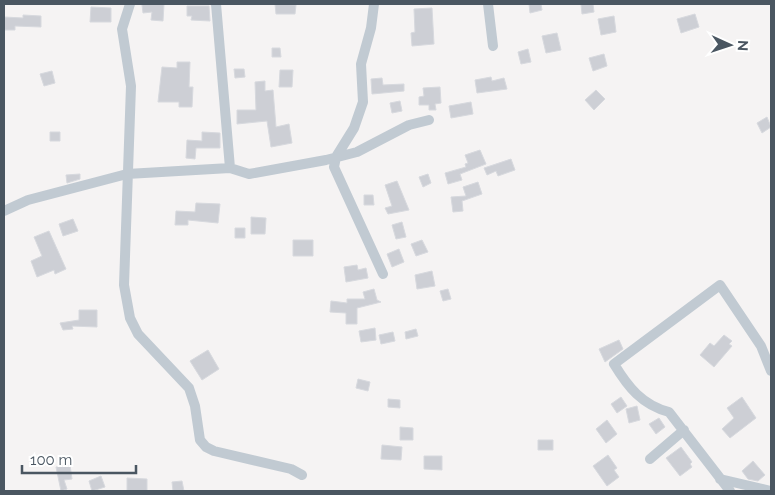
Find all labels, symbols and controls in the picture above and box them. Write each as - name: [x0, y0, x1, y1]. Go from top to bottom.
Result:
- north arrow: [705, 20, 755, 70]
- text: N: [735, 40, 751, 51]
- scale bar: [22, 442, 136, 474]
- text: 100 m: [30, 451, 72, 469]

